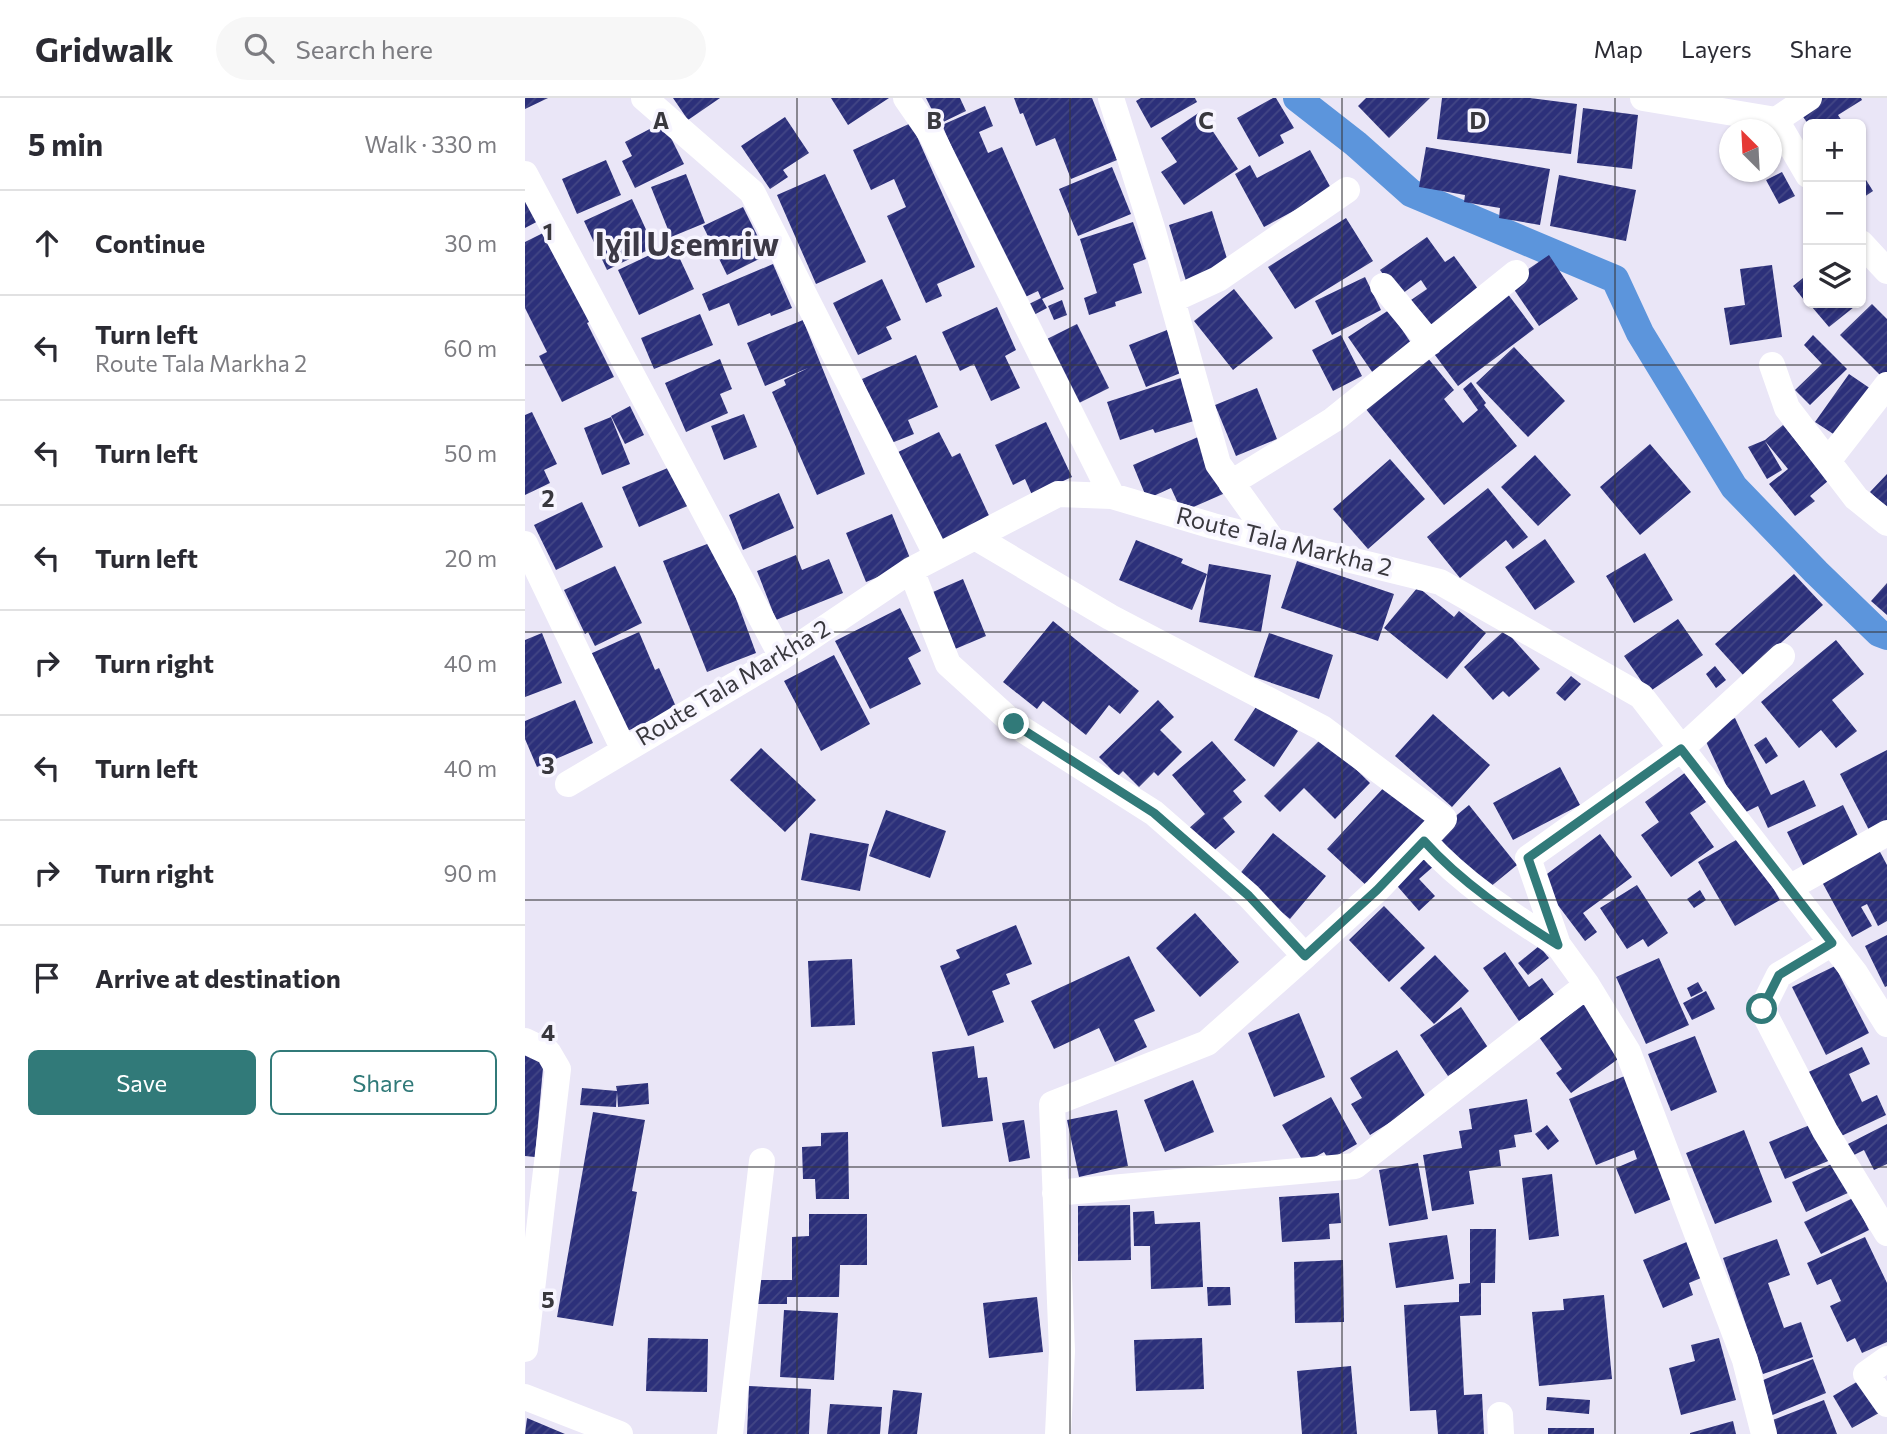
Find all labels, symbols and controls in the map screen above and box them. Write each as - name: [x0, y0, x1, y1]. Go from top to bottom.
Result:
- search box: [216, 17, 706, 80]
- text: Gridwalk: [35, 28, 174, 69]
- icon: search: [240, 29, 278, 67]
- text: Search here: [296, 33, 433, 64]
- text: Map: [1594, 34, 1643, 63]
- text: Layers: [1681, 34, 1752, 63]
- text: Share: [1790, 34, 1852, 63]
- text: A: [653, 106, 670, 134]
- text: B: [926, 106, 942, 134]
- text: C: [1198, 106, 1214, 134]
- text: D: [1470, 106, 1487, 134]
- north arrow: [1719, 119, 1782, 182]
- map controls: [1803, 119, 1866, 308]
- button: +: [1803, 119, 1866, 182]
- text: 5 min: [28, 125, 103, 162]
- text: Walk · 330 m: [365, 130, 497, 158]
- button: −: [1803, 182, 1866, 245]
- text: 1: [543, 217, 553, 245]
- district label: Iɣil Uɛemriw: [595, 223, 780, 263]
- icon: ahead: [28, 224, 66, 262]
- text: Continue: [95, 227, 205, 258]
- text: 30 m: [444, 229, 497, 257]
- button: layers: [1803, 245, 1866, 308]
- text: Turn left: [95, 318, 198, 349]
- icon: left: [28, 329, 66, 367]
- text: 60 m: [444, 334, 497, 362]
- text: Route Tala Markha 2: [95, 349, 307, 377]
- icon: left: [28, 434, 66, 472]
- text: Turn left: [95, 437, 198, 468]
- text: 50 m: [444, 439, 497, 467]
- text: 2: [541, 484, 555, 512]
- street label: Route Tala Markha 2: [1174, 500, 1395, 581]
- icon: left: [28, 539, 66, 577]
- text: Turn left: [95, 542, 198, 573]
- text: 20 m: [445, 544, 497, 572]
- street label: Route Tala Markha 2: [630, 612, 834, 751]
- icon: right: [28, 644, 66, 682]
- text: Turn right: [95, 647, 214, 678]
- text: 40 m: [444, 649, 497, 677]
- route end: [998, 708, 1029, 739]
- icon: left: [28, 749, 66, 787]
- text: 3: [541, 751, 555, 779]
- text: Turn left: [95, 752, 198, 783]
- text: 40 m: [444, 754, 497, 782]
- icon: right: [28, 854, 66, 892]
- text: Turn right: [95, 857, 214, 888]
- text: 90 m: [444, 859, 497, 887]
- icon: arrive: [28, 959, 66, 997]
- text: Arrive at destination: [95, 962, 341, 993]
- route start: [1746, 993, 1777, 1024]
- text: 4: [541, 1018, 555, 1046]
- button: Save: [28, 1050, 256, 1115]
- button: Share: [270, 1050, 497, 1115]
- text: 5: [541, 1285, 555, 1313]

